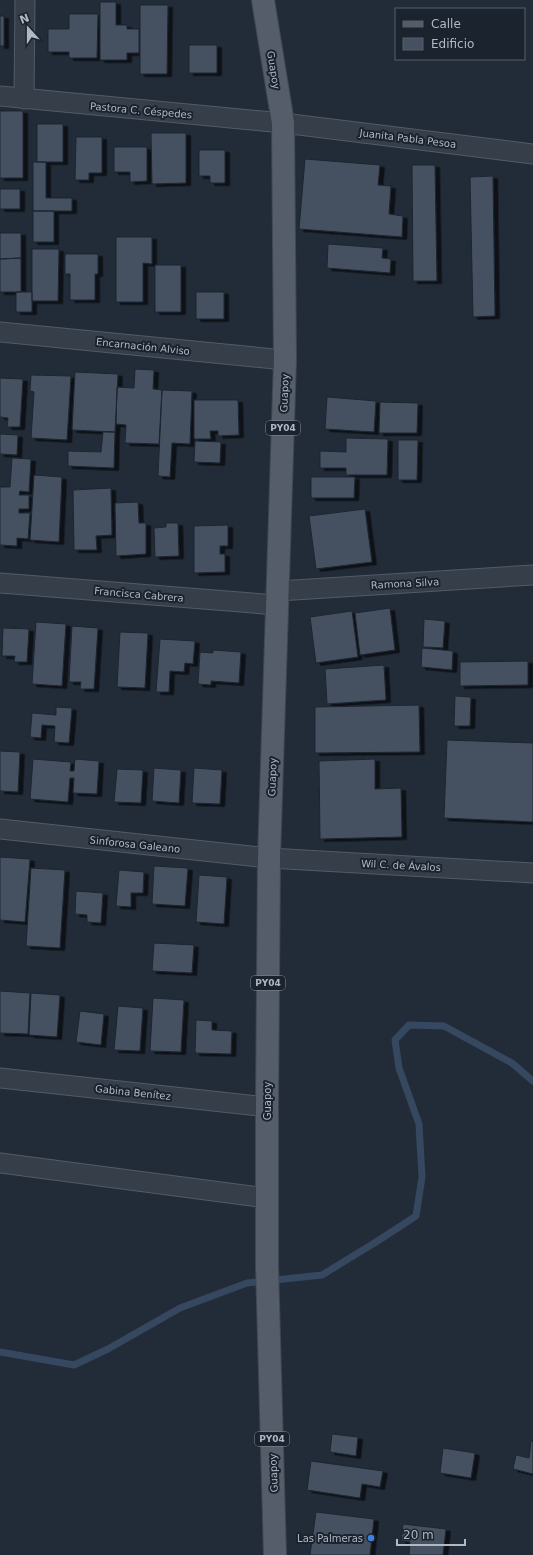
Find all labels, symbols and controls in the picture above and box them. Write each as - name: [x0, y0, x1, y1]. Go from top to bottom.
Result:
- north arrow: [8, 8, 48, 48]
- legend: [395, 8, 525, 60]
- text: N: [18, 11, 31, 27]
- text: Calle: [431, 17, 461, 31]
- text: Edificio: [431, 37, 474, 51]
- street label: Guapoy: [265, 50, 282, 90]
- street label: Pastora C. Céspedes: [90, 101, 192, 120]
- street label: Juanita Pabla Pesoa: [358, 127, 457, 150]
- street label: Encarnación Alviso: [96, 336, 190, 357]
- street label: Guapoy: [278, 373, 291, 413]
- road number: PY04: [266, 421, 300, 435]
- street label: Ramona Silva: [371, 576, 439, 591]
- street label: Francisca Cabrera: [94, 585, 184, 604]
- street label: Guapoy: [266, 757, 279, 797]
- street label: Sinforosa Galeano: [89, 834, 181, 855]
- street label: Wil C. de Ávalos: [361, 857, 441, 873]
- road number: PY04: [251, 976, 285, 990]
- street label: Guapoy: [262, 1082, 273, 1120]
- street label: Gabina Benítez: [95, 1083, 171, 1102]
- road number: PY04: [255, 1432, 289, 1446]
- street label: Guapoy: [267, 1453, 280, 1492]
- scale bar: [397, 1521, 465, 1547]
- text: 20 m: [403, 1528, 434, 1542]
- place label: Las Palmeras: [297, 1533, 363, 1544]
- marker: Las Palmeras: [366, 1533, 376, 1543]

